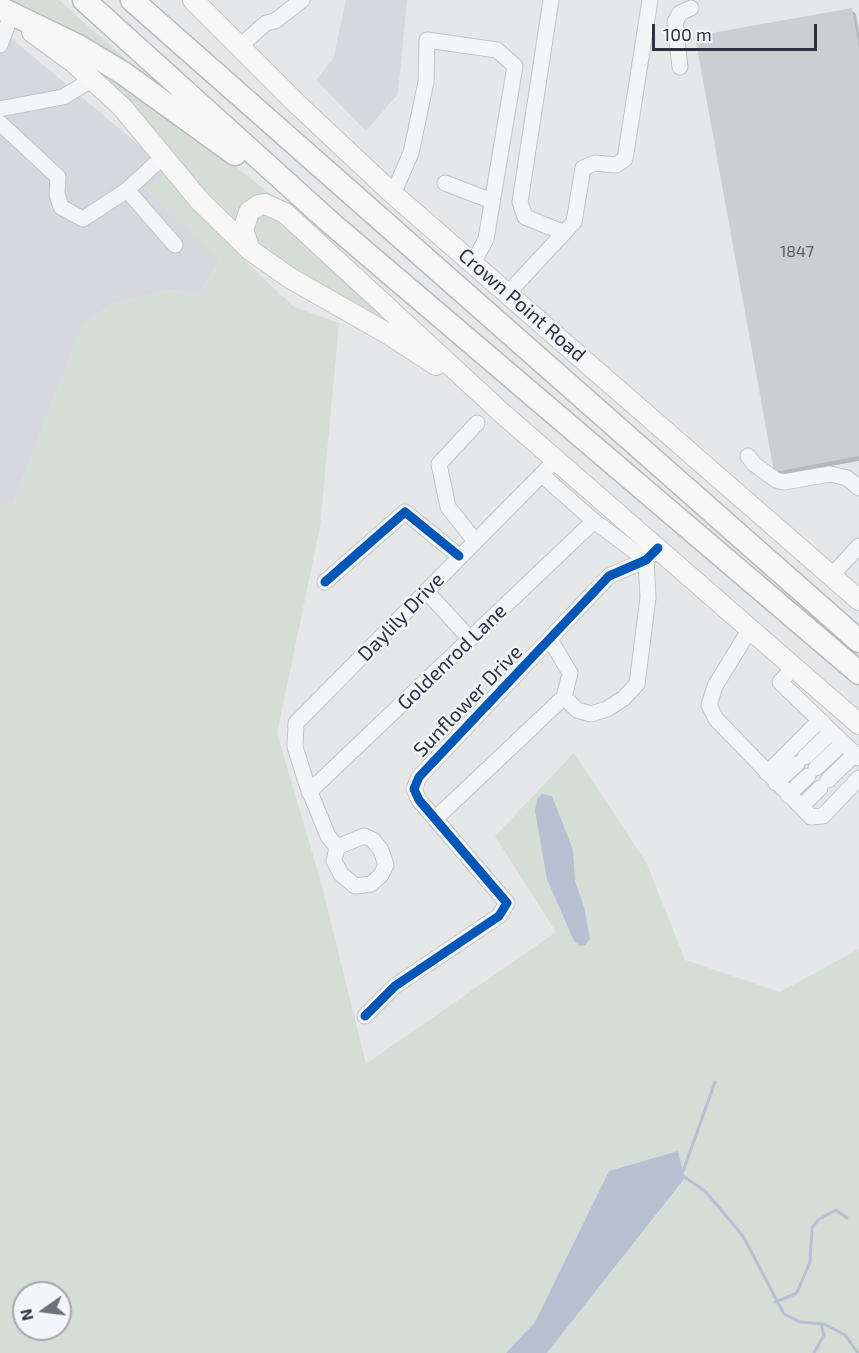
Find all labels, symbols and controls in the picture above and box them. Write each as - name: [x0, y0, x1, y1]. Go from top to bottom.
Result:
- scale bar: [655, 12, 820, 50]
- text: 100 m: [663, 23, 712, 45]
- house number: 1847: [780, 242, 814, 262]
- street label: Crown Point Road: [453, 243, 591, 367]
- street label: Daylily Drive: [353, 568, 449, 666]
- street label: Goldenrod Lane: [392, 599, 512, 715]
- street label: Sunflower Drive: [409, 640, 527, 762]
- north arrow: [12, 1281, 72, 1341]
- text: N: [15, 1307, 37, 1323]

